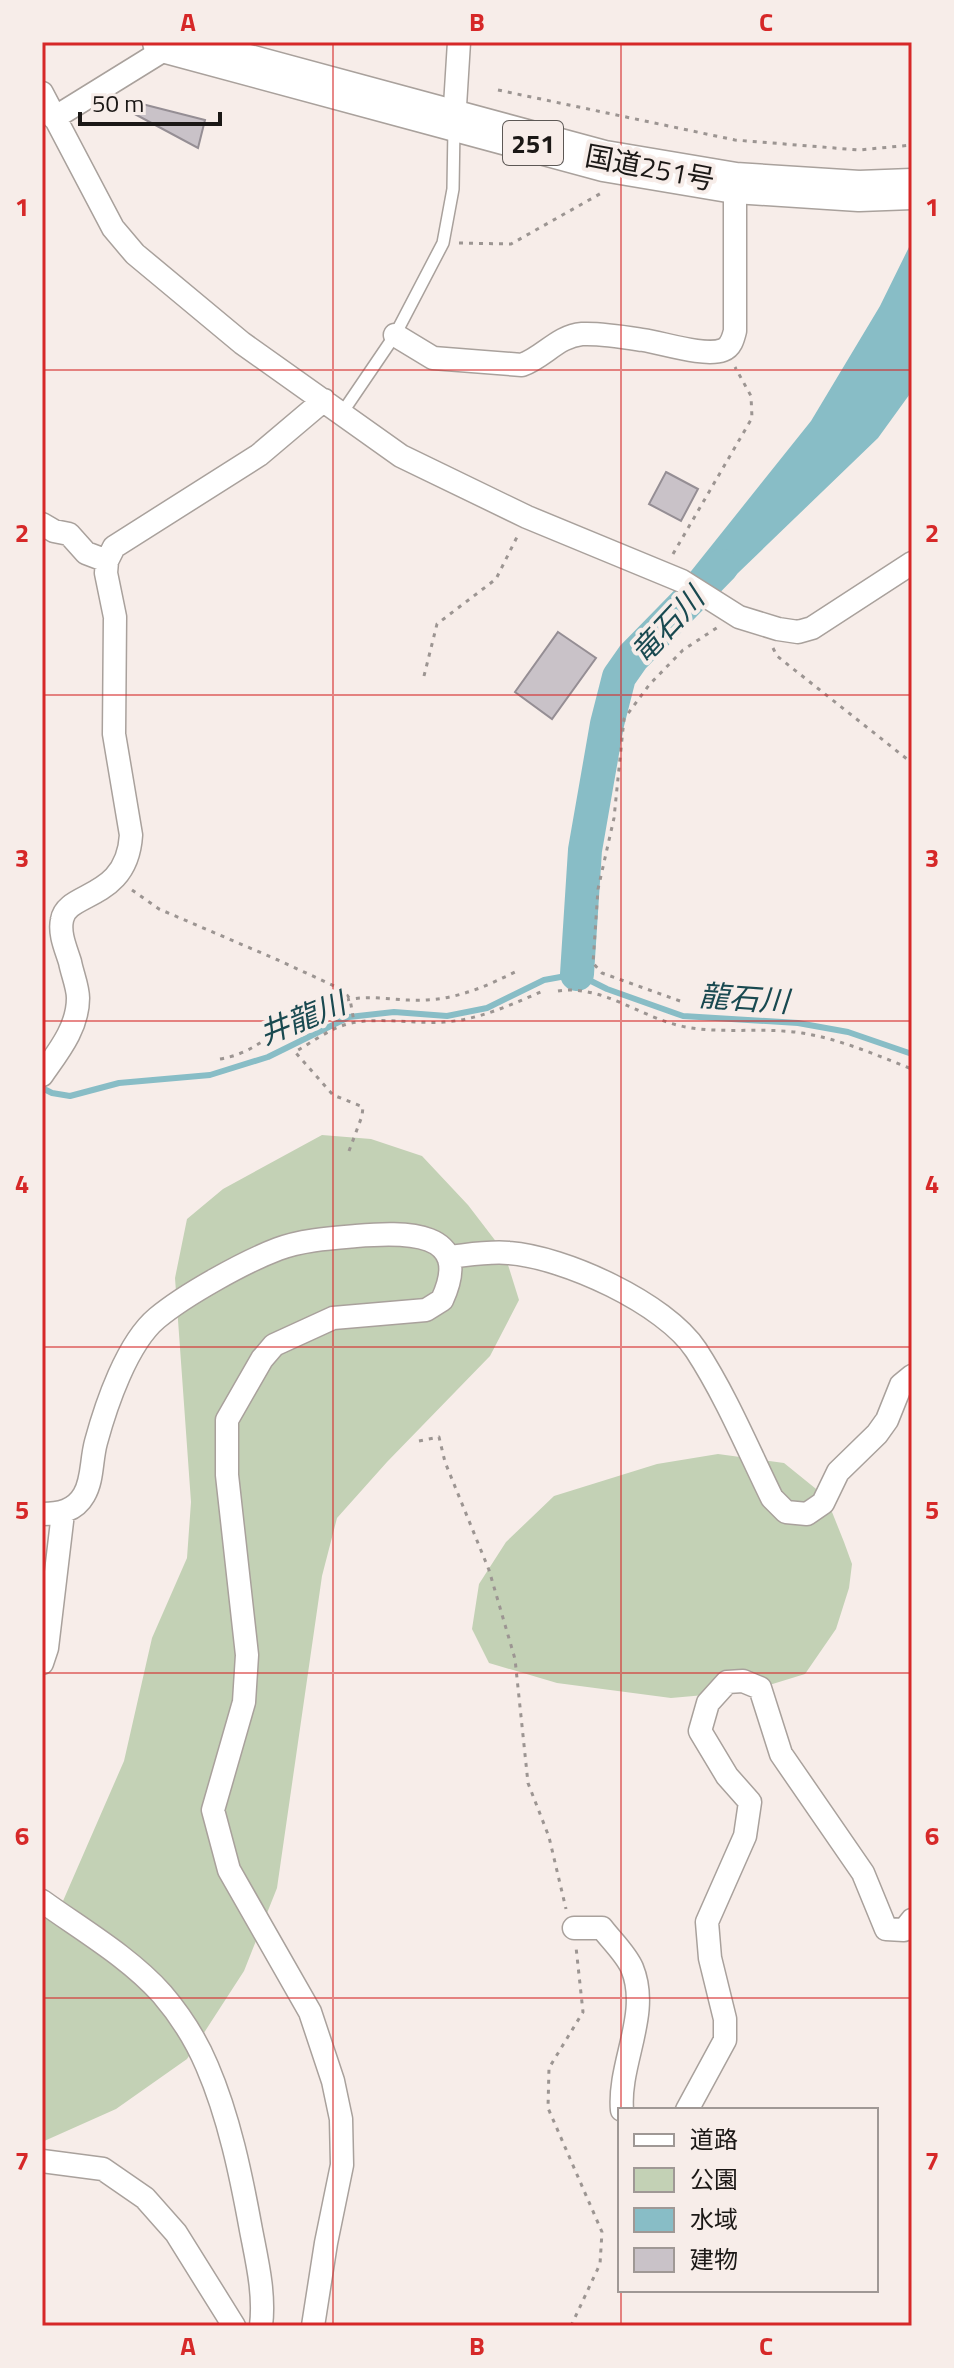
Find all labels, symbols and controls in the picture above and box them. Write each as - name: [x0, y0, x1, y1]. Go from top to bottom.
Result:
- text: A: [180, 2, 196, 41]
- text: B: [469, 2, 485, 41]
- text: C: [759, 2, 773, 41]
- scale bar: [80, 76, 220, 126]
- text: 50 m: [92, 85, 144, 121]
- road number: 251: [503, 121, 563, 165]
- street label: 国道251号: [582, 133, 718, 201]
- text: 1: [15, 187, 29, 226]
- text: 1: [925, 187, 939, 226]
- text: 2: [15, 513, 29, 552]
- text: 2: [925, 513, 939, 552]
- water label: 竜石川: [619, 574, 717, 674]
- text: 3: [15, 838, 29, 877]
- text: 3: [925, 838, 939, 877]
- water label: 龍石川: [698, 972, 793, 1024]
- water label: 井龍川: [252, 979, 355, 1056]
- text: 4: [15, 1164, 29, 1203]
- text: 4: [925, 1164, 939, 1203]
- text: 5: [15, 1490, 29, 1529]
- text: 5: [925, 1490, 939, 1529]
- text: 6: [15, 1816, 29, 1855]
- text: 6: [925, 1816, 939, 1855]
- legend: [618, 2108, 878, 2292]
- text: 道路: [690, 2121, 738, 2157]
- text: 7: [15, 2141, 29, 2180]
- text: 7: [925, 2141, 939, 2180]
- text: 公園: [690, 2161, 738, 2197]
- text: 水域: [690, 2201, 738, 2237]
- text: 建物: [690, 2241, 738, 2277]
- text: A: [180, 2326, 196, 2365]
- text: B: [469, 2326, 485, 2365]
- text: C: [759, 2326, 773, 2365]

